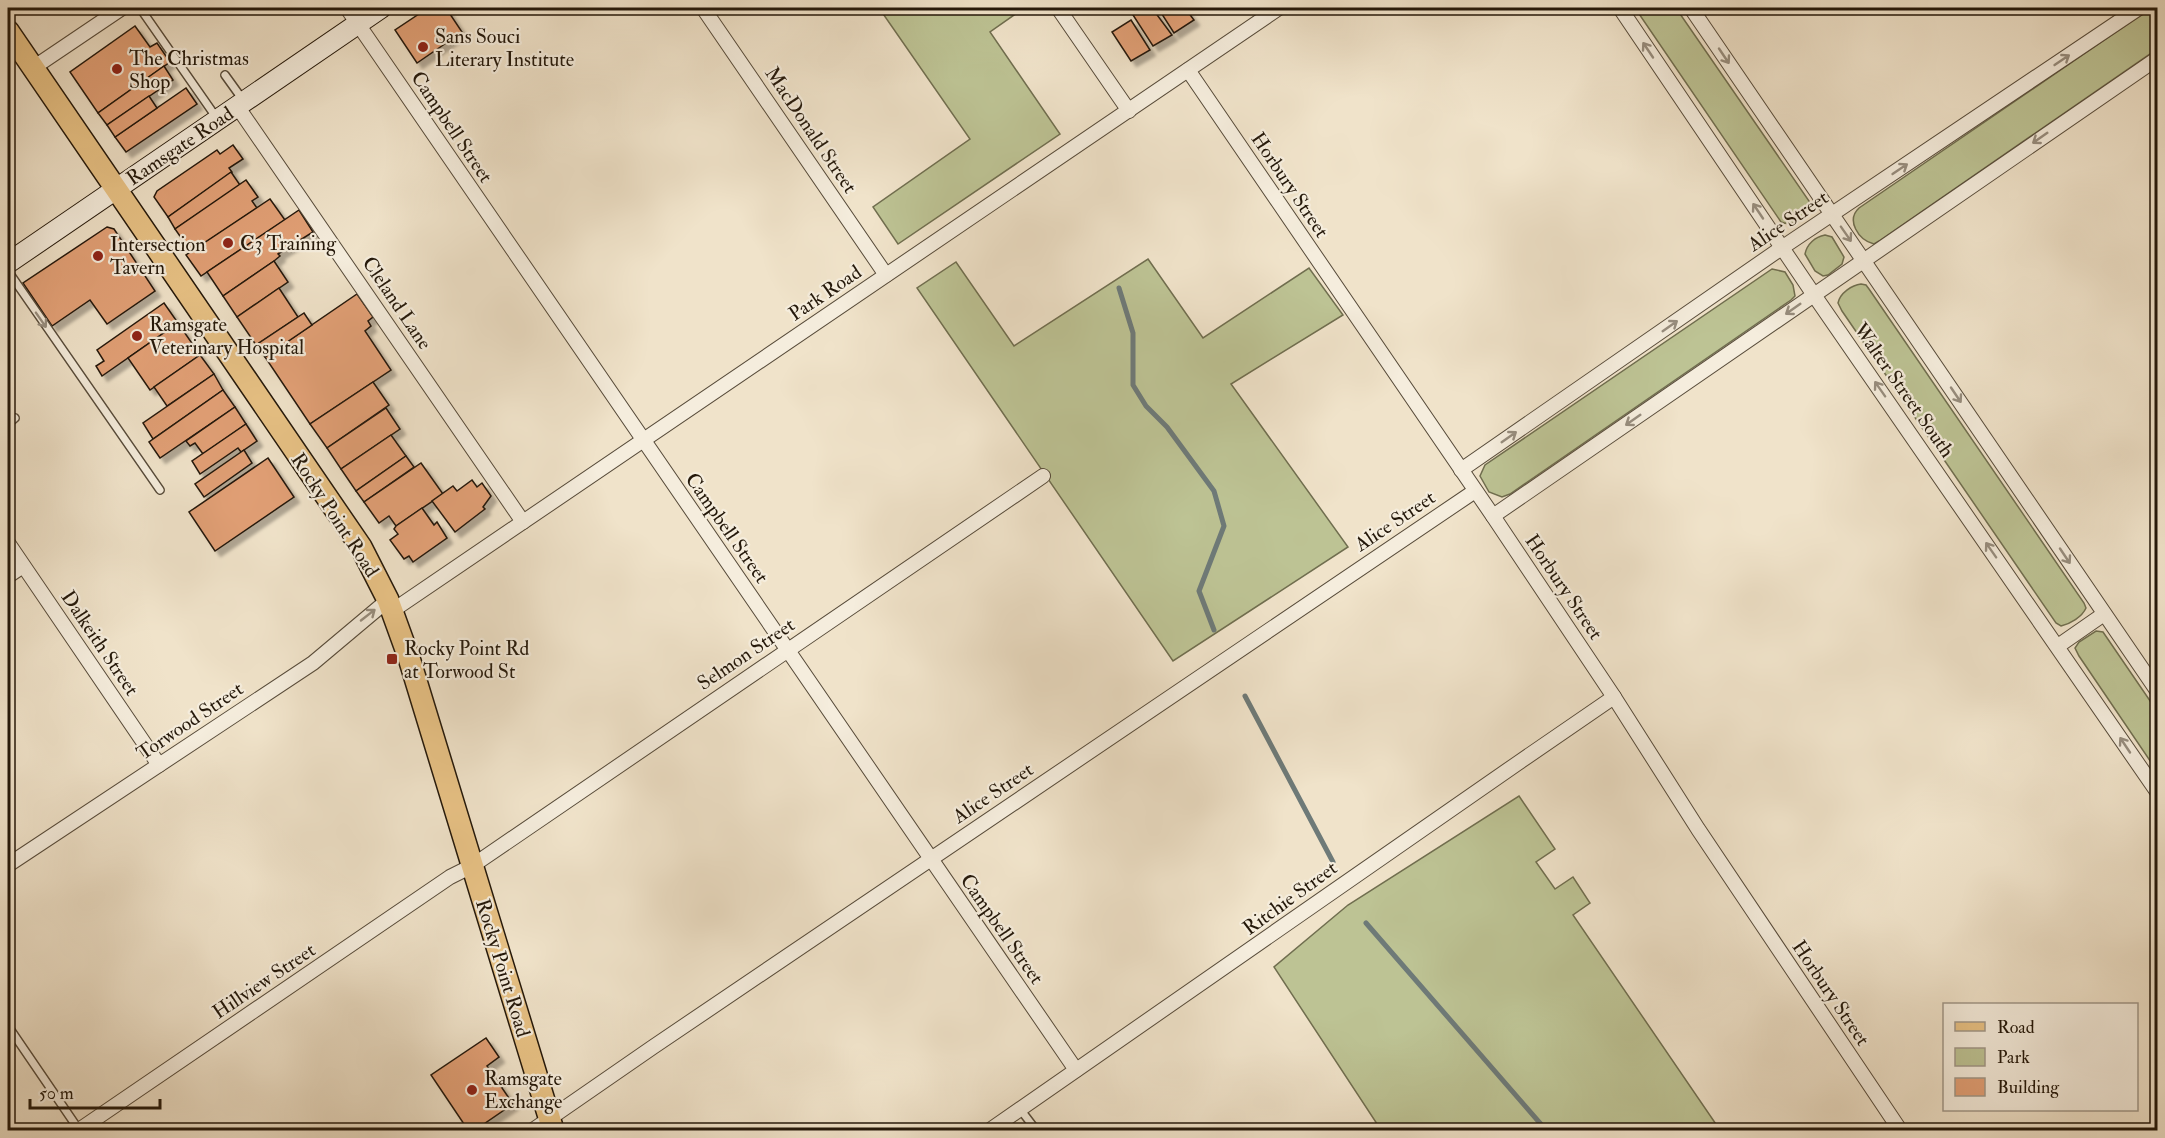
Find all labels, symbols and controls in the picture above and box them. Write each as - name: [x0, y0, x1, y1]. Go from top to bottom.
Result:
- place label: Sans Souci Literary Institute: [435, 24, 574, 72]
- marker: Sans Souci Literary Institute: [416, 40, 430, 54]
- one-way arrow: [1642, 41, 1655, 58]
- place label: The Christmas Shop: [129, 46, 249, 95]
- one-way arrow: [1718, 47, 1730, 63]
- one-way arrow: [2053, 54, 2069, 66]
- marker: The Christmas Shop: [110, 62, 124, 76]
- street label: MacDonald Street: [759, 62, 863, 198]
- street label: Campbell Street: [405, 66, 499, 189]
- street label: Ramsgate Road: [122, 101, 238, 191]
- street label: Horbury Street: [1246, 127, 1335, 243]
- one-way arrow: [2032, 132, 2049, 145]
- one-way arrow: [1891, 163, 1908, 175]
- street label: Alice Street: [1742, 185, 1834, 258]
- one-way arrow: [1752, 203, 1764, 220]
- one-way arrow: [1840, 225, 1852, 241]
- place label: C3 Training: [240, 231, 337, 256]
- place label: Intersection Tavern: [110, 232, 206, 280]
- marker: C3 Training: [221, 236, 235, 250]
- marker: Intersection Tavern: [91, 249, 105, 263]
- street label: Cleland Lane: [357, 252, 437, 354]
- street label: Park Road: [784, 260, 866, 326]
- one-way arrow: [1786, 303, 1802, 315]
- one-way arrow: [35, 311, 47, 327]
- place label: Ramsgate Veterinary Hospital: [149, 312, 304, 361]
- street label: Walter Street South: [1848, 317, 1960, 463]
- one-way arrow: [1661, 320, 1677, 332]
- marker: Ramsgate Veterinary Hospital: [130, 329, 144, 343]
- one-way arrow: [1874, 382, 1886, 398]
- one-way arrow: [1950, 386, 1962, 403]
- one-way arrow: [1625, 414, 1641, 426]
- one-way arrow: [1500, 431, 1517, 443]
- street label: Rocky Point Road: [286, 448, 385, 582]
- street label: Campbell Street: [679, 468, 775, 589]
- street label: Alice Street: [1349, 485, 1441, 558]
- street label: Horbury Street: [1520, 529, 1609, 645]
- one-way arrow: [1985, 542, 1997, 558]
- one-way arrow: [2059, 548, 2071, 564]
- street label: Dalkeith Street: [56, 585, 145, 701]
- one-way arrow: [360, 609, 376, 622]
- street label: Selmon Street: [692, 612, 800, 696]
- place label: Rocky Point Rd at Torwood St: [404, 636, 529, 684]
- marker: Rocky Point Rd at Torwood St: [385, 652, 399, 666]
- street label: Torwood Street: [132, 676, 248, 766]
- one-way arrow: [2119, 737, 2131, 754]
- street label: Alice Street: [947, 757, 1039, 830]
- street label: Ritchie Street: [1238, 855, 1342, 941]
- street label: Campbell Street: [954, 869, 1050, 990]
- street label: Rocky Point Road: [470, 896, 536, 1040]
- street label: Horbury Street: [1787, 935, 1876, 1051]
- street label: Hillview Street: [208, 937, 321, 1025]
- legend: [1943, 1003, 2138, 1111]
- text: Road: [1997, 1016, 2035, 1039]
- text: Park: [1997, 1046, 2030, 1069]
- place label: Ramsgate Exchange: [484, 1066, 562, 1114]
- scale bar: [30, 1072, 160, 1110]
- text: Building: [1997, 1076, 2060, 1099]
- text: 50 m: [39, 1082, 74, 1105]
- marker: Ramsgate Exchange: [465, 1083, 479, 1097]

